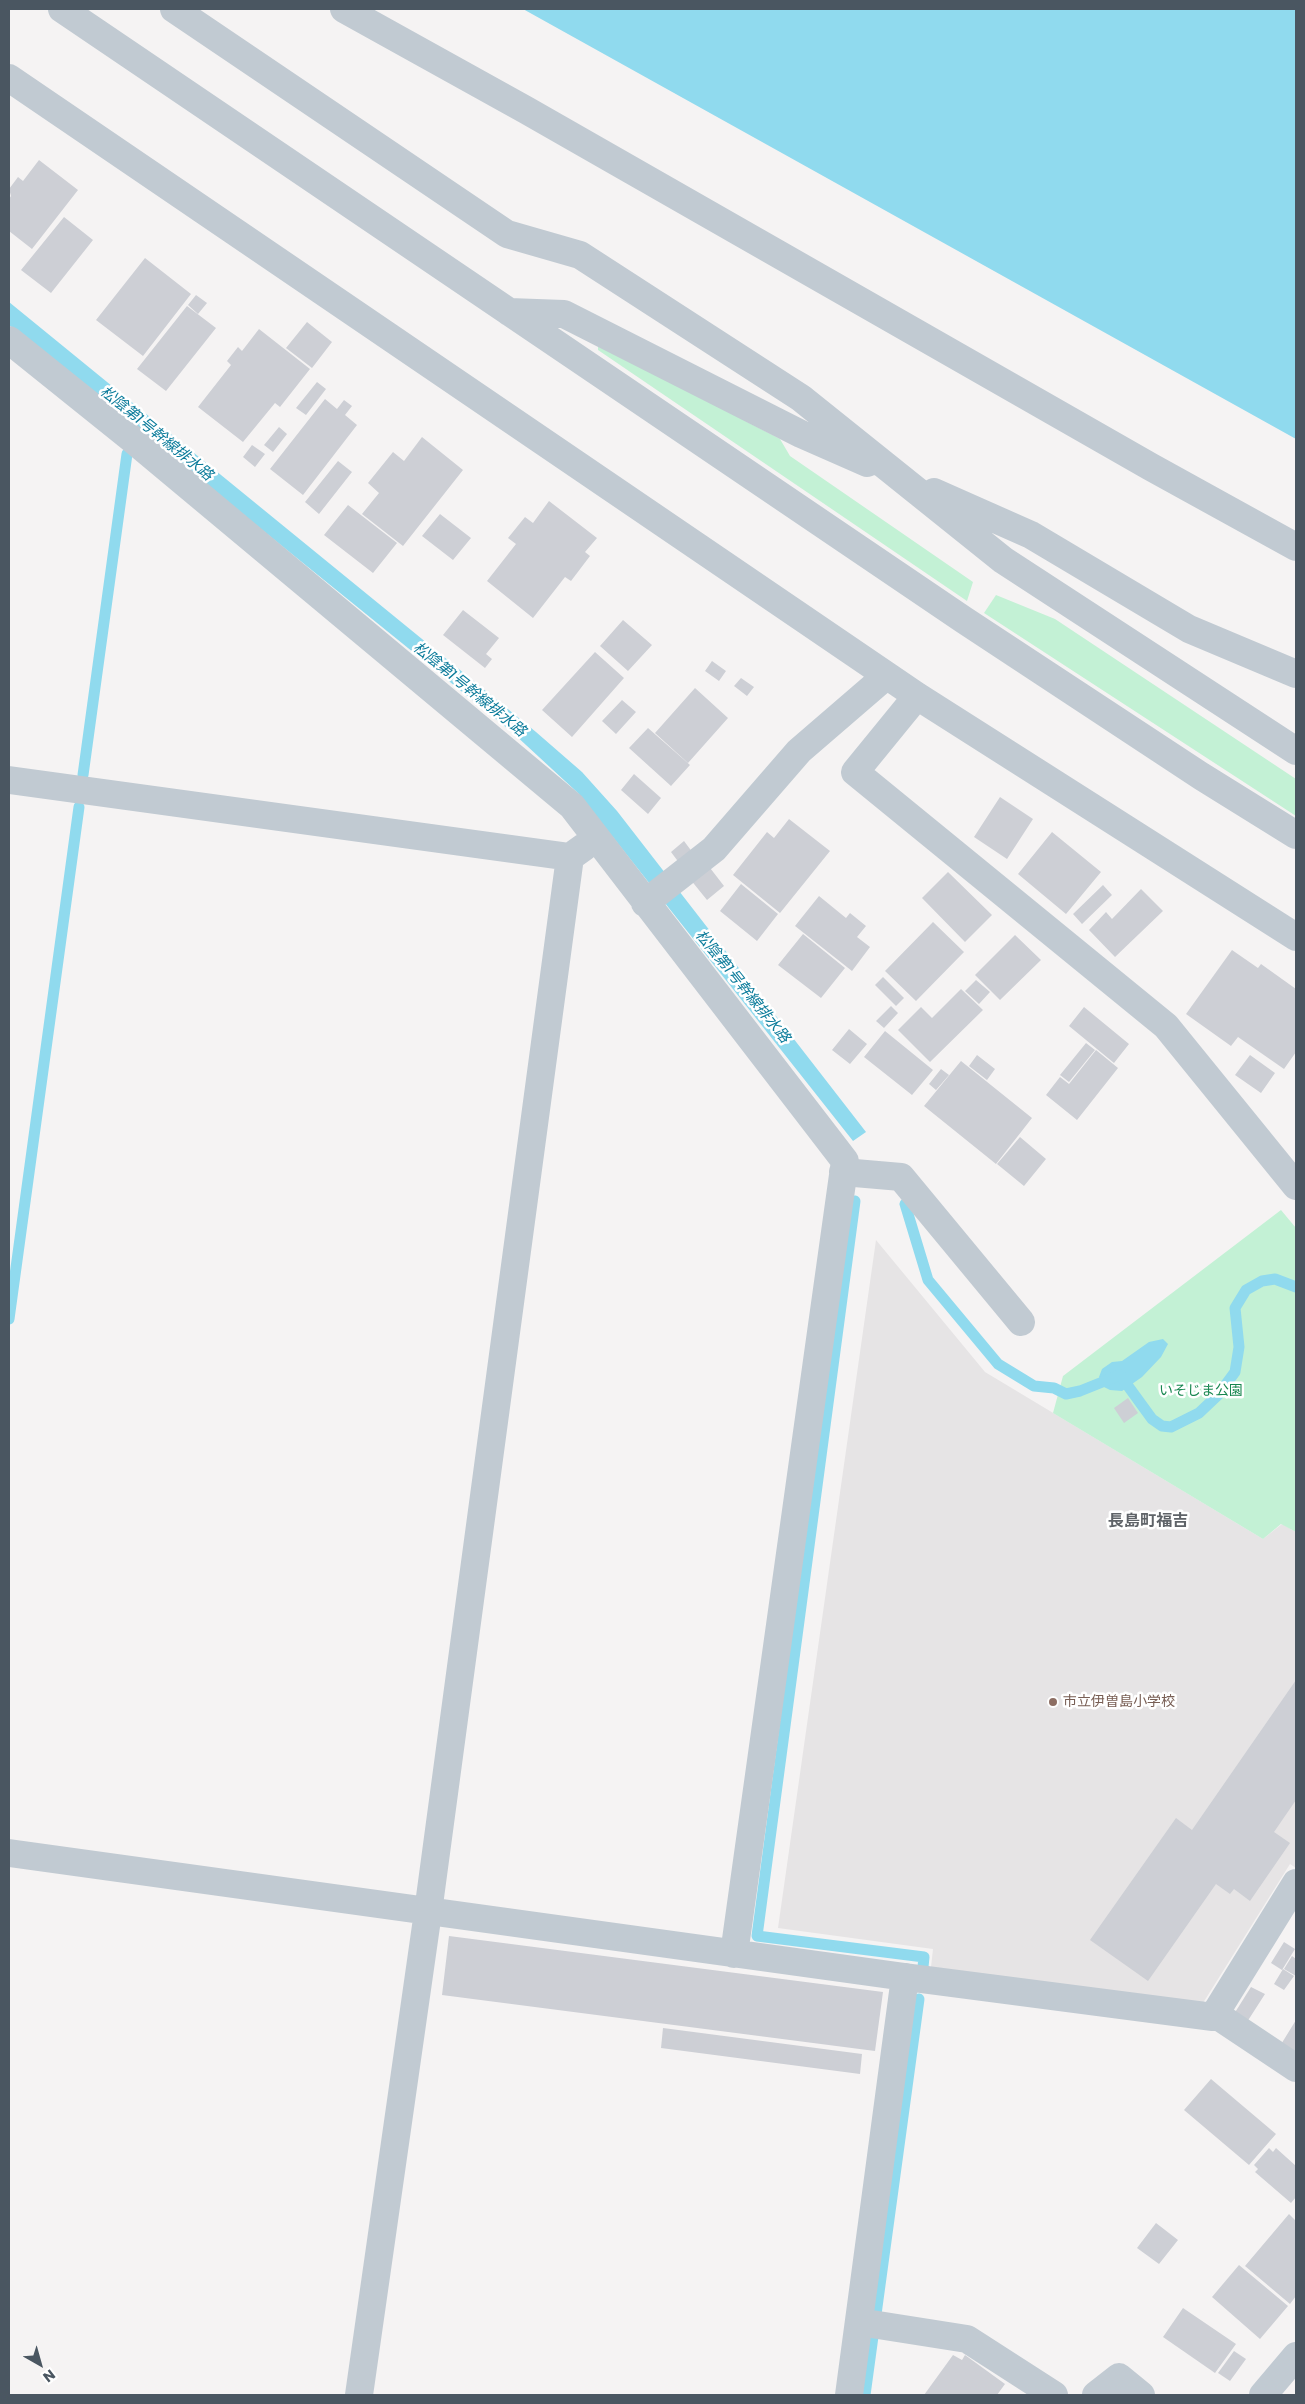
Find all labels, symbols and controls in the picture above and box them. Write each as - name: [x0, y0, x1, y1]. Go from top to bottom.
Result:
- water label: 松陰第1号幹線排水路: [96, 383, 216, 485]
- water label: 松陰第1号幹線排水路: [409, 639, 529, 741]
- water label: 松陰第1号幹線排水路: [691, 927, 793, 1047]
- park label: いそじま公園: [1159, 1383, 1243, 1399]
- district label: 長島町福吉: [1108, 1512, 1188, 1532]
- place label: 市立伊曽島小学校: [1063, 1694, 1175, 1710]
- marker: 市立伊曽島小学校: [1047, 1696, 1059, 1708]
- north arrow: [15, 2339, 65, 2389]
- text: N: [39, 2365, 60, 2387]

